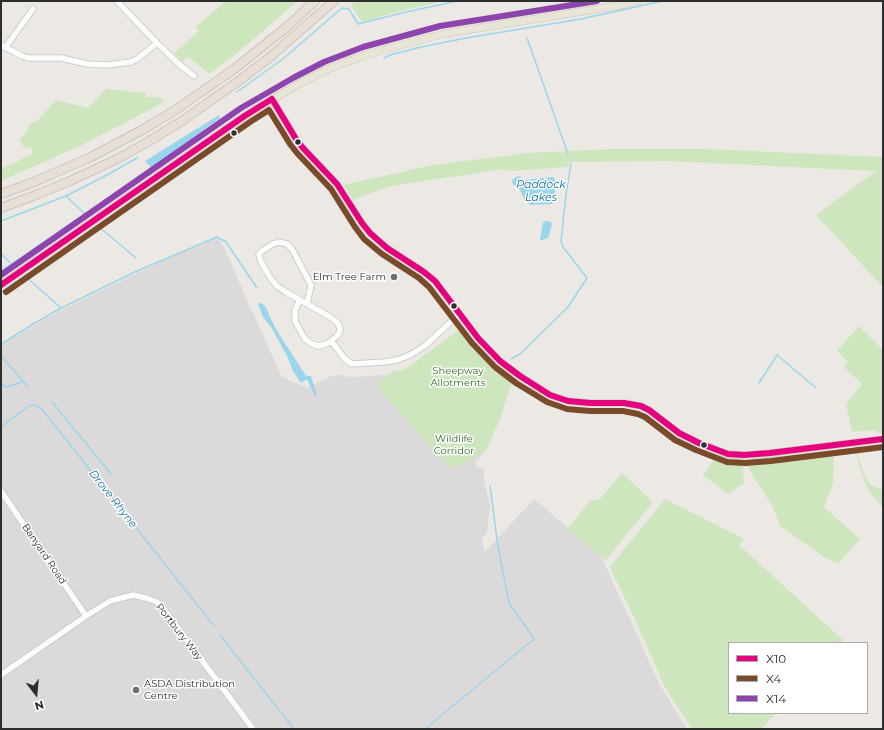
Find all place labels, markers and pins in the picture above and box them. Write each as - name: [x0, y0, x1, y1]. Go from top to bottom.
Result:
- unlabelled marker: [229, 128, 239, 138]
- unlabelled marker: [293, 137, 303, 147]
- place label: Elm Tree Farm: [313, 271, 386, 283]
- marker: Elm Tree Farm: [389, 272, 399, 282]
- unlabelled marker: [449, 301, 459, 311]
- unlabelled marker: [699, 440, 709, 450]
- place label: ASDA Distribution Centre: [144, 678, 235, 702]
- marker: ASDA Distribution Centre: [131, 685, 141, 695]

